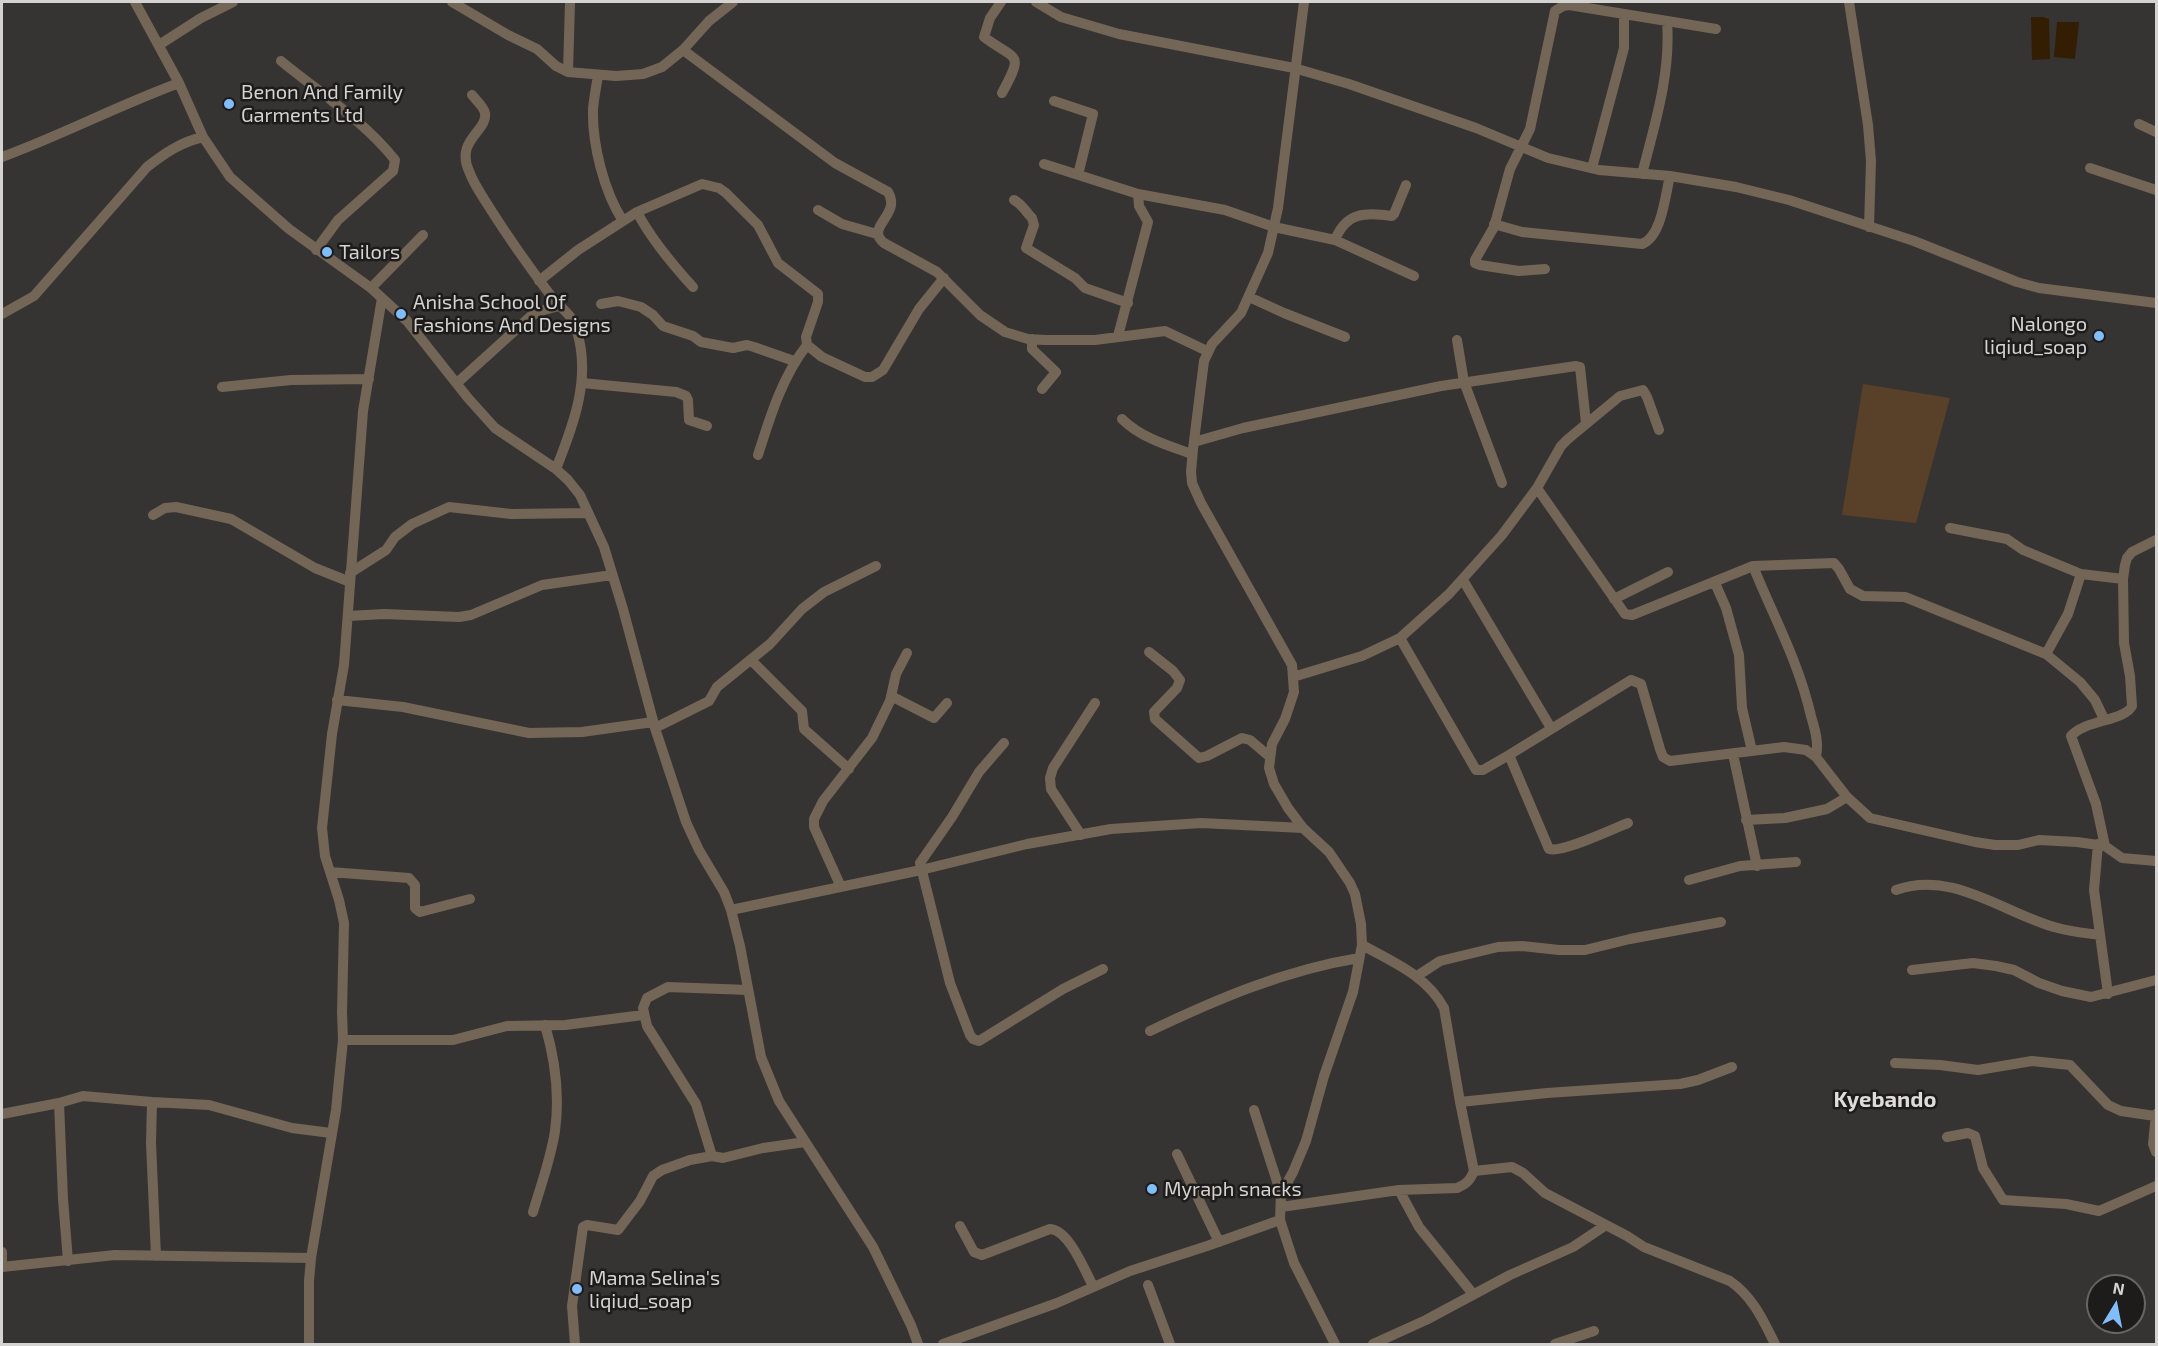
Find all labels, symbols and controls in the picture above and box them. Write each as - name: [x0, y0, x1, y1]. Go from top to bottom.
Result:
- place label: Benon And Family Garments Ltd: [241, 80, 403, 127]
- marker: Benon And Family Garments Ltd: [222, 97, 236, 111]
- place label: Tailors: [339, 240, 400, 264]
- marker: Tailors: [320, 245, 334, 259]
- place label: Anisha School Of Fashions And Designs: [413, 290, 611, 337]
- marker: Anisha School Of Fashions And Designs: [394, 307, 408, 321]
- place label: Nalongo liqiud_soap: [1984, 312, 2087, 359]
- marker: Nalongo liqiud_soap: [2092, 329, 2106, 343]
- district label: Kyebando: [1834, 1087, 1936, 1113]
- place label: Myraph snacks: [1164, 1177, 1302, 1201]
- marker: Myraph snacks: [1145, 1182, 1159, 1196]
- place label: Mama Selina's liqiud_soap: [589, 1266, 720, 1313]
- north arrow: [2086, 1274, 2146, 1334]
- text: N: [2112, 1277, 2126, 1298]
- marker: Mama Selina's liqiud_soap: [570, 1282, 584, 1296]

